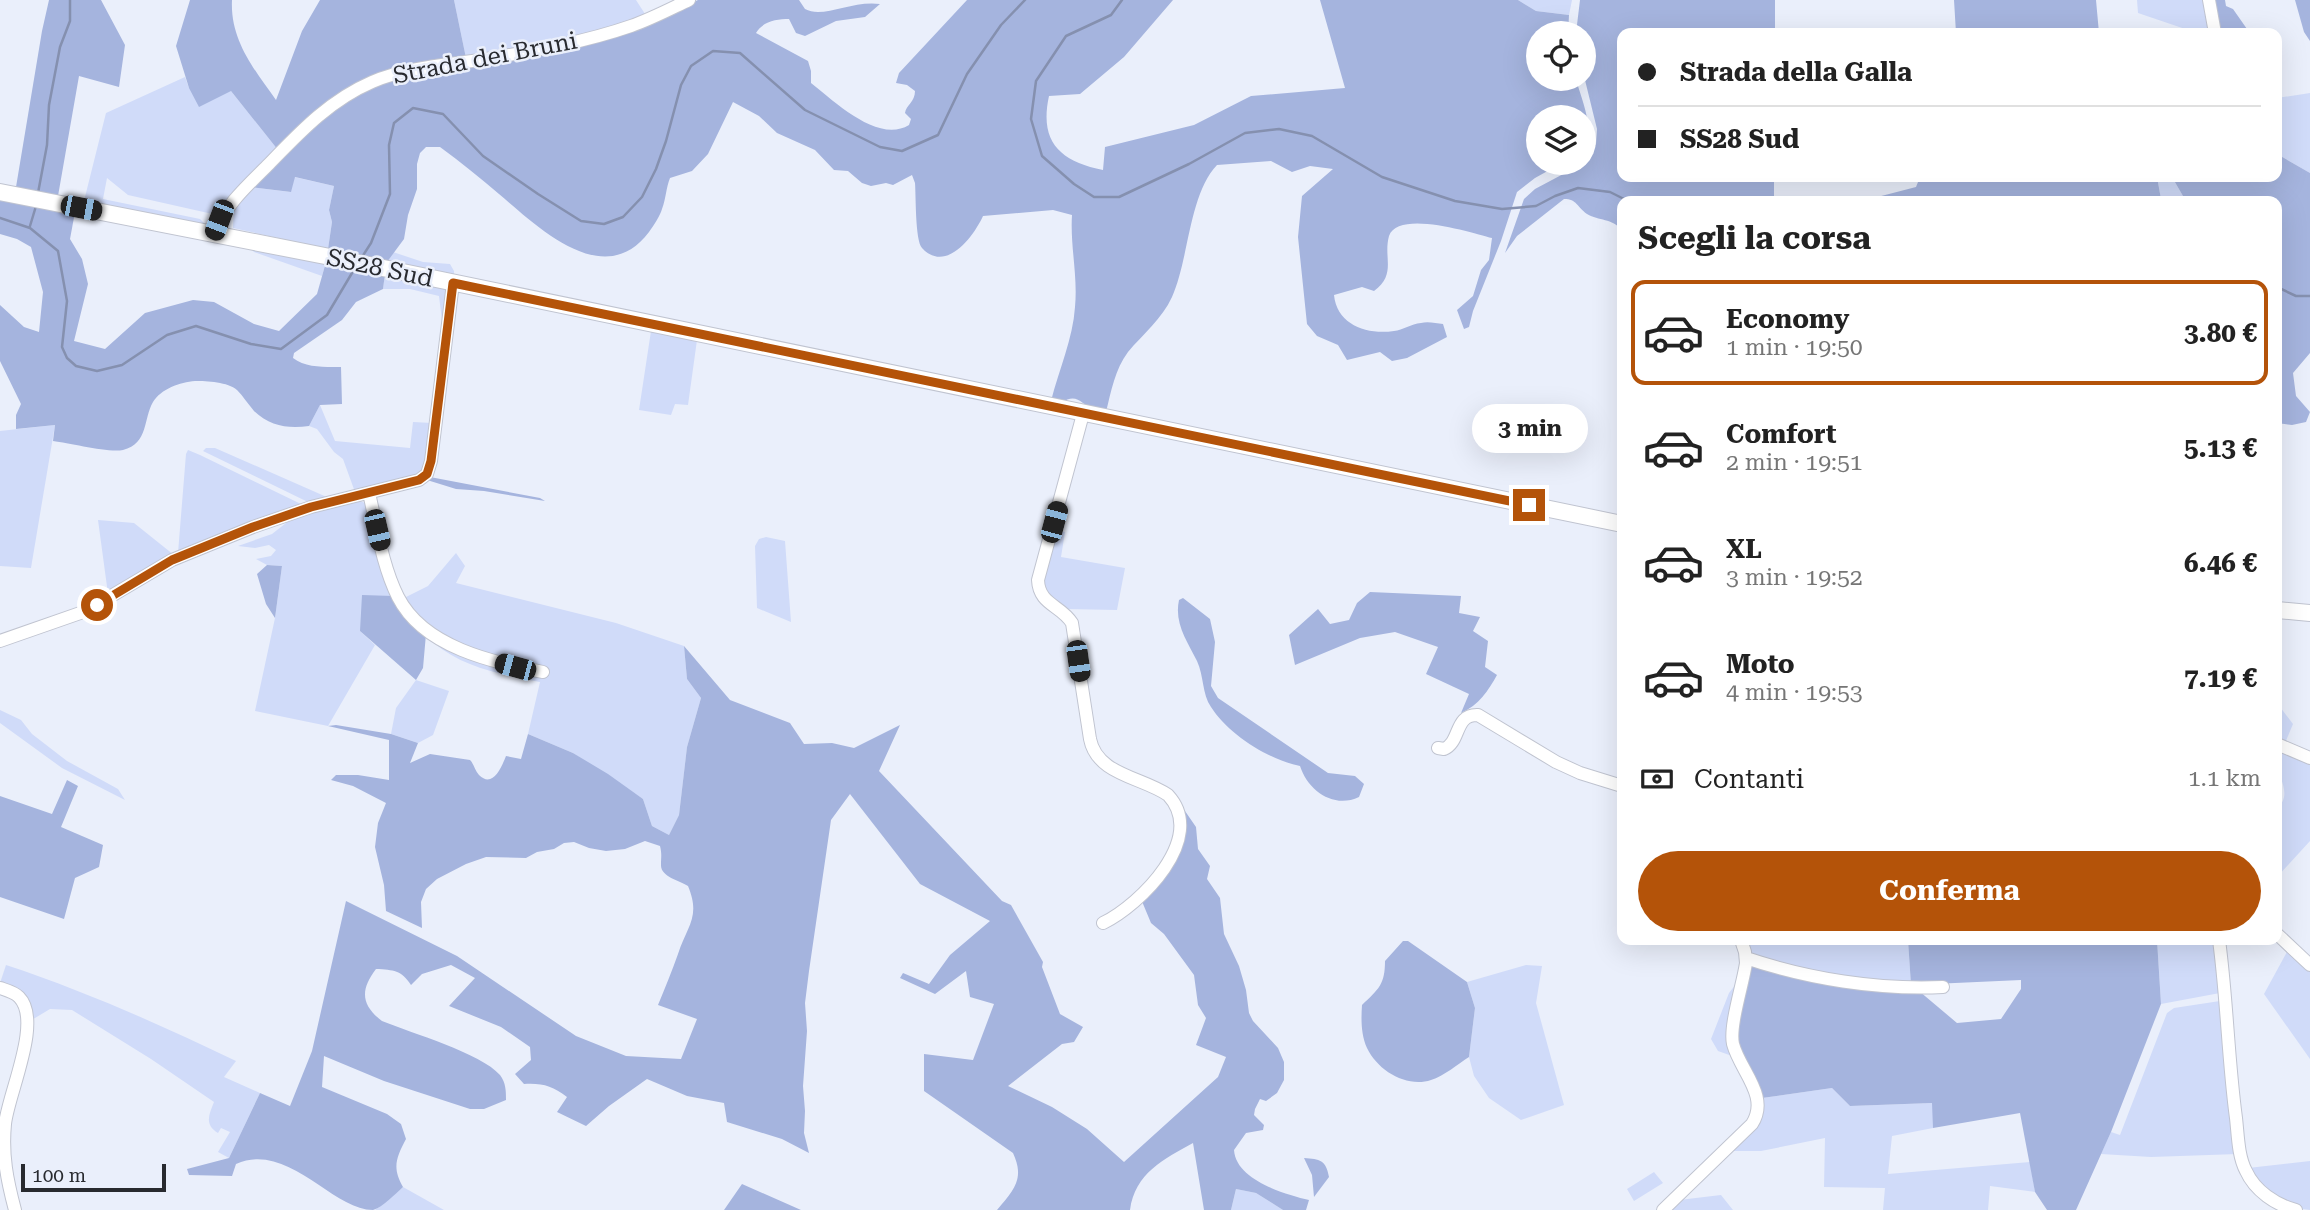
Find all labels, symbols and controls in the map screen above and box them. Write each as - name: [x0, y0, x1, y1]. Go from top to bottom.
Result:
- map controls: [1526, 21, 1596, 175]
- button: locate: [1526, 21, 1596, 91]
- street label: Strada dei Bruni: [391, 26, 580, 90]
- text: Strada della Galla: [1680, 57, 1912, 87]
- button: layers: [1526, 105, 1596, 175]
- text: SS28 Sud: [1680, 124, 1799, 154]
- car: [59, 194, 104, 222]
- car: [202, 197, 237, 243]
- text: Scegli la corsa: [1638, 219, 1871, 257]
- street label: SS28 Sud: [324, 243, 436, 293]
- icon: car: [1642, 301, 1705, 364]
- text: Economy: [1726, 304, 1849, 334]
- text: 3.80 €: [2184, 318, 2257, 348]
- text: 1 min · 19:50: [1726, 334, 1863, 361]
- callout: 3 min: [1471, 404, 1587, 452]
- text: 3 min: [1498, 415, 1562, 442]
- icon: car: [1642, 416, 1705, 479]
- text: Comfort: [1726, 419, 1836, 449]
- text: 5.13 €: [2184, 433, 2257, 463]
- text: 2 min · 19:51: [1726, 449, 1863, 476]
- route end: [1513, 489, 1545, 521]
- car: [1039, 499, 1070, 545]
- car: [363, 507, 392, 553]
- icon: car: [1642, 531, 1705, 594]
- text: XL: [1726, 534, 1762, 564]
- text: 6.46 €: [2184, 548, 2257, 578]
- text: 3 min · 19:52: [1726, 564, 1863, 591]
- route start: [81, 589, 113, 621]
- car: [1065, 639, 1092, 683]
- icon: car: [1642, 646, 1705, 709]
- text: Moto: [1726, 649, 1795, 679]
- car: [492, 651, 539, 683]
- text: 7.19 €: [2184, 663, 2257, 693]
- text: 4 min · 19:53: [1726, 679, 1863, 706]
- icon: cash: [1638, 760, 1676, 798]
- text: Contanti: [1694, 764, 1804, 794]
- text: 1.1 km: [2188, 765, 2261, 792]
- button: Conferma: [1638, 851, 2261, 931]
- scale bar: [21, 1161, 166, 1193]
- text: 100 m: [32, 1164, 86, 1187]

